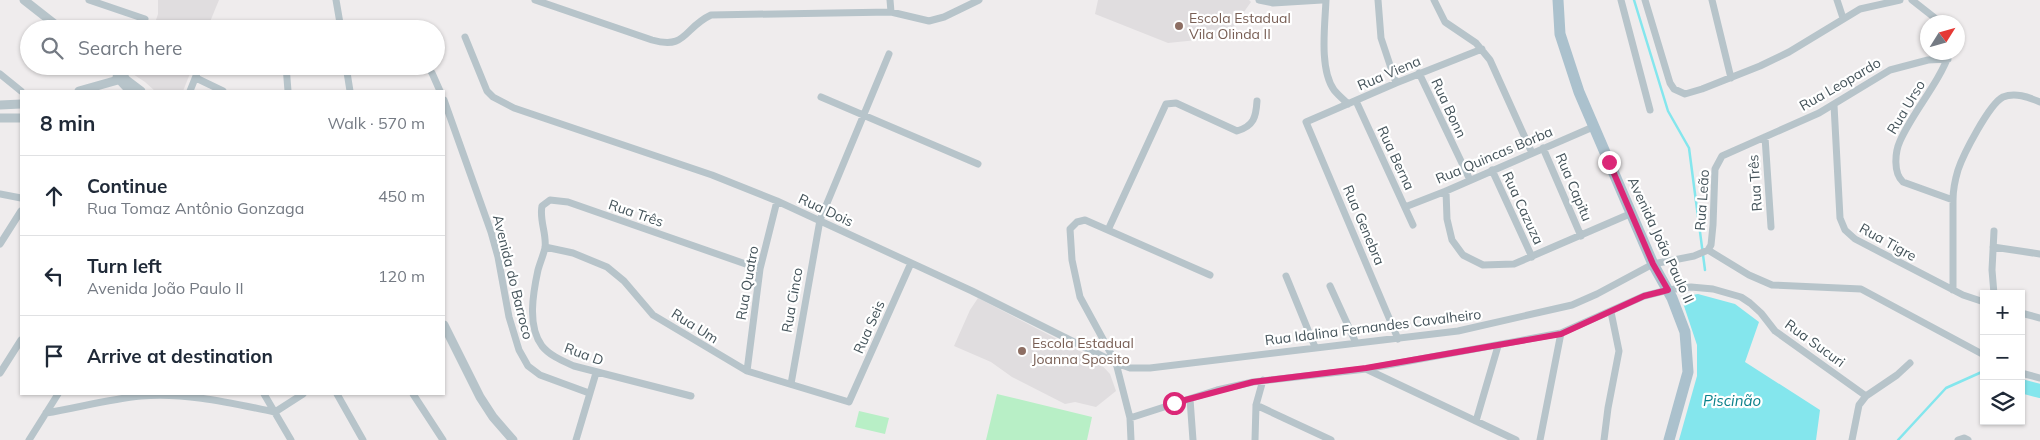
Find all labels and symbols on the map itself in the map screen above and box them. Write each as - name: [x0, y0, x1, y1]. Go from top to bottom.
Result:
- place label: Escola Estadual Vila Olinda II: [1189, 9, 1291, 43]
- north arrow: [1920, 15, 1965, 60]
- marker: Escola Estadual Vila Olinda II: [1173, 20, 1185, 32]
- street label: Rua Viena: [1355, 52, 1423, 94]
- street label: Rua Leopardo: [1796, 53, 1884, 115]
- street label: Rua Bonn: [1427, 75, 1471, 141]
- street label: Rua Urso: [1883, 77, 1929, 137]
- street label: Rua Quincas Borba: [1433, 122, 1555, 188]
- street label: Rua Berna: [1373, 123, 1419, 193]
- street label: Rua Capitu: [1552, 150, 1596, 224]
- route end: [1598, 151, 1621, 174]
- street label: Rua Três: [1744, 154, 1766, 212]
- street label: Rua Cazuza: [1498, 169, 1548, 247]
- street label: Rua Leão: [1691, 169, 1713, 231]
- street label: Avenida João Paulo II: [1624, 174, 1698, 306]
- street label: Rua Genebra: [1339, 182, 1389, 268]
- street label: Rua Dois: [796, 189, 856, 231]
- street label: Rua Três: [606, 195, 666, 231]
- street label: Avenida do Barroco: [489, 213, 537, 341]
- street label: Rua Tigre: [1856, 219, 1920, 265]
- street label: Rua Quatro: [732, 245, 762, 321]
- street label: Rua Cinco: [777, 266, 807, 334]
- street label: Rua Seis: [849, 298, 889, 356]
- street label: Rua Um: [668, 304, 722, 348]
- street label: Rua Idalina Fernandes Cavalheiro: [1264, 305, 1482, 349]
- street label: Rua Sucuri: [1781, 315, 1849, 371]
- place label: Escola Estadual Joanna Sposito: [1032, 334, 1134, 368]
- street label: Rua D: [562, 339, 606, 369]
- marker: Escola Estadual Joanna Sposito: [1016, 345, 1028, 357]
- water label: Piscinão: [1703, 391, 1761, 410]
- route start: [1163, 392, 1186, 415]

